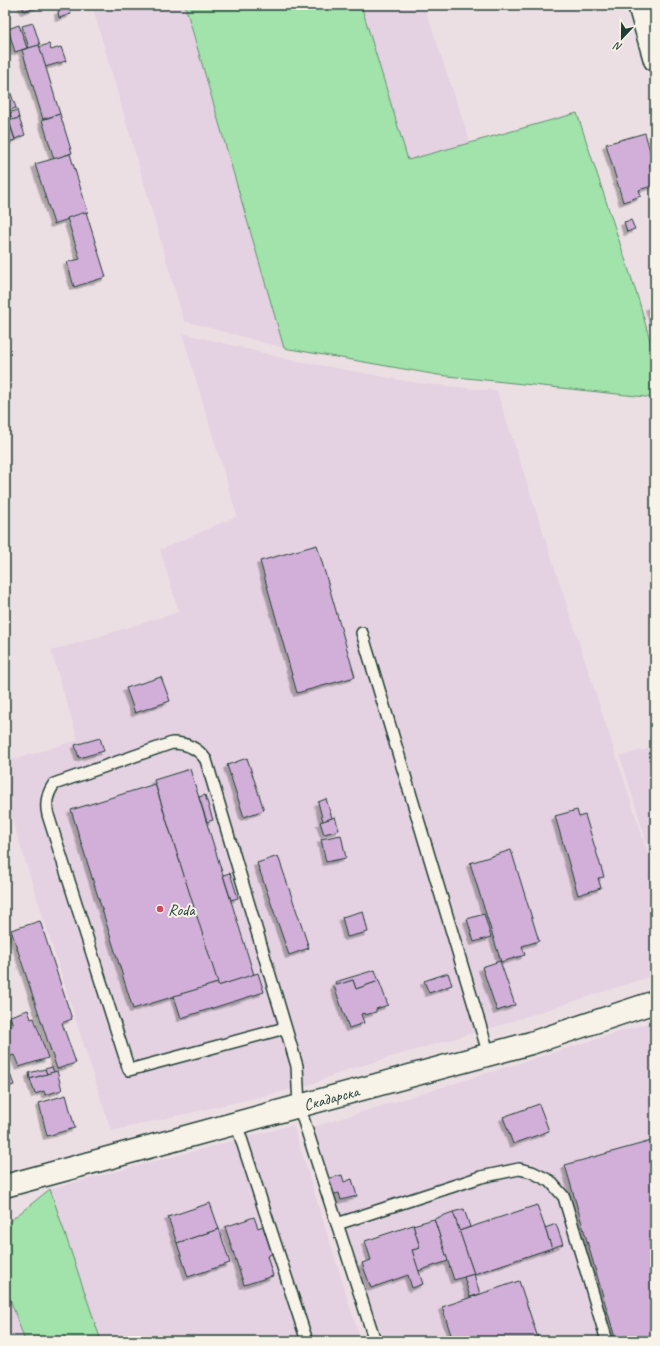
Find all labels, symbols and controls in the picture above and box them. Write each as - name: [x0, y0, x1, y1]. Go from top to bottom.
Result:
- north arrow: [602, 18, 642, 58]
- text: N: [610, 39, 624, 55]
- place label: Roda: [168, 900, 196, 920]
- marker: Roda: [155, 904, 165, 914]
- street label: Скадарска: [302, 1081, 363, 1115]

